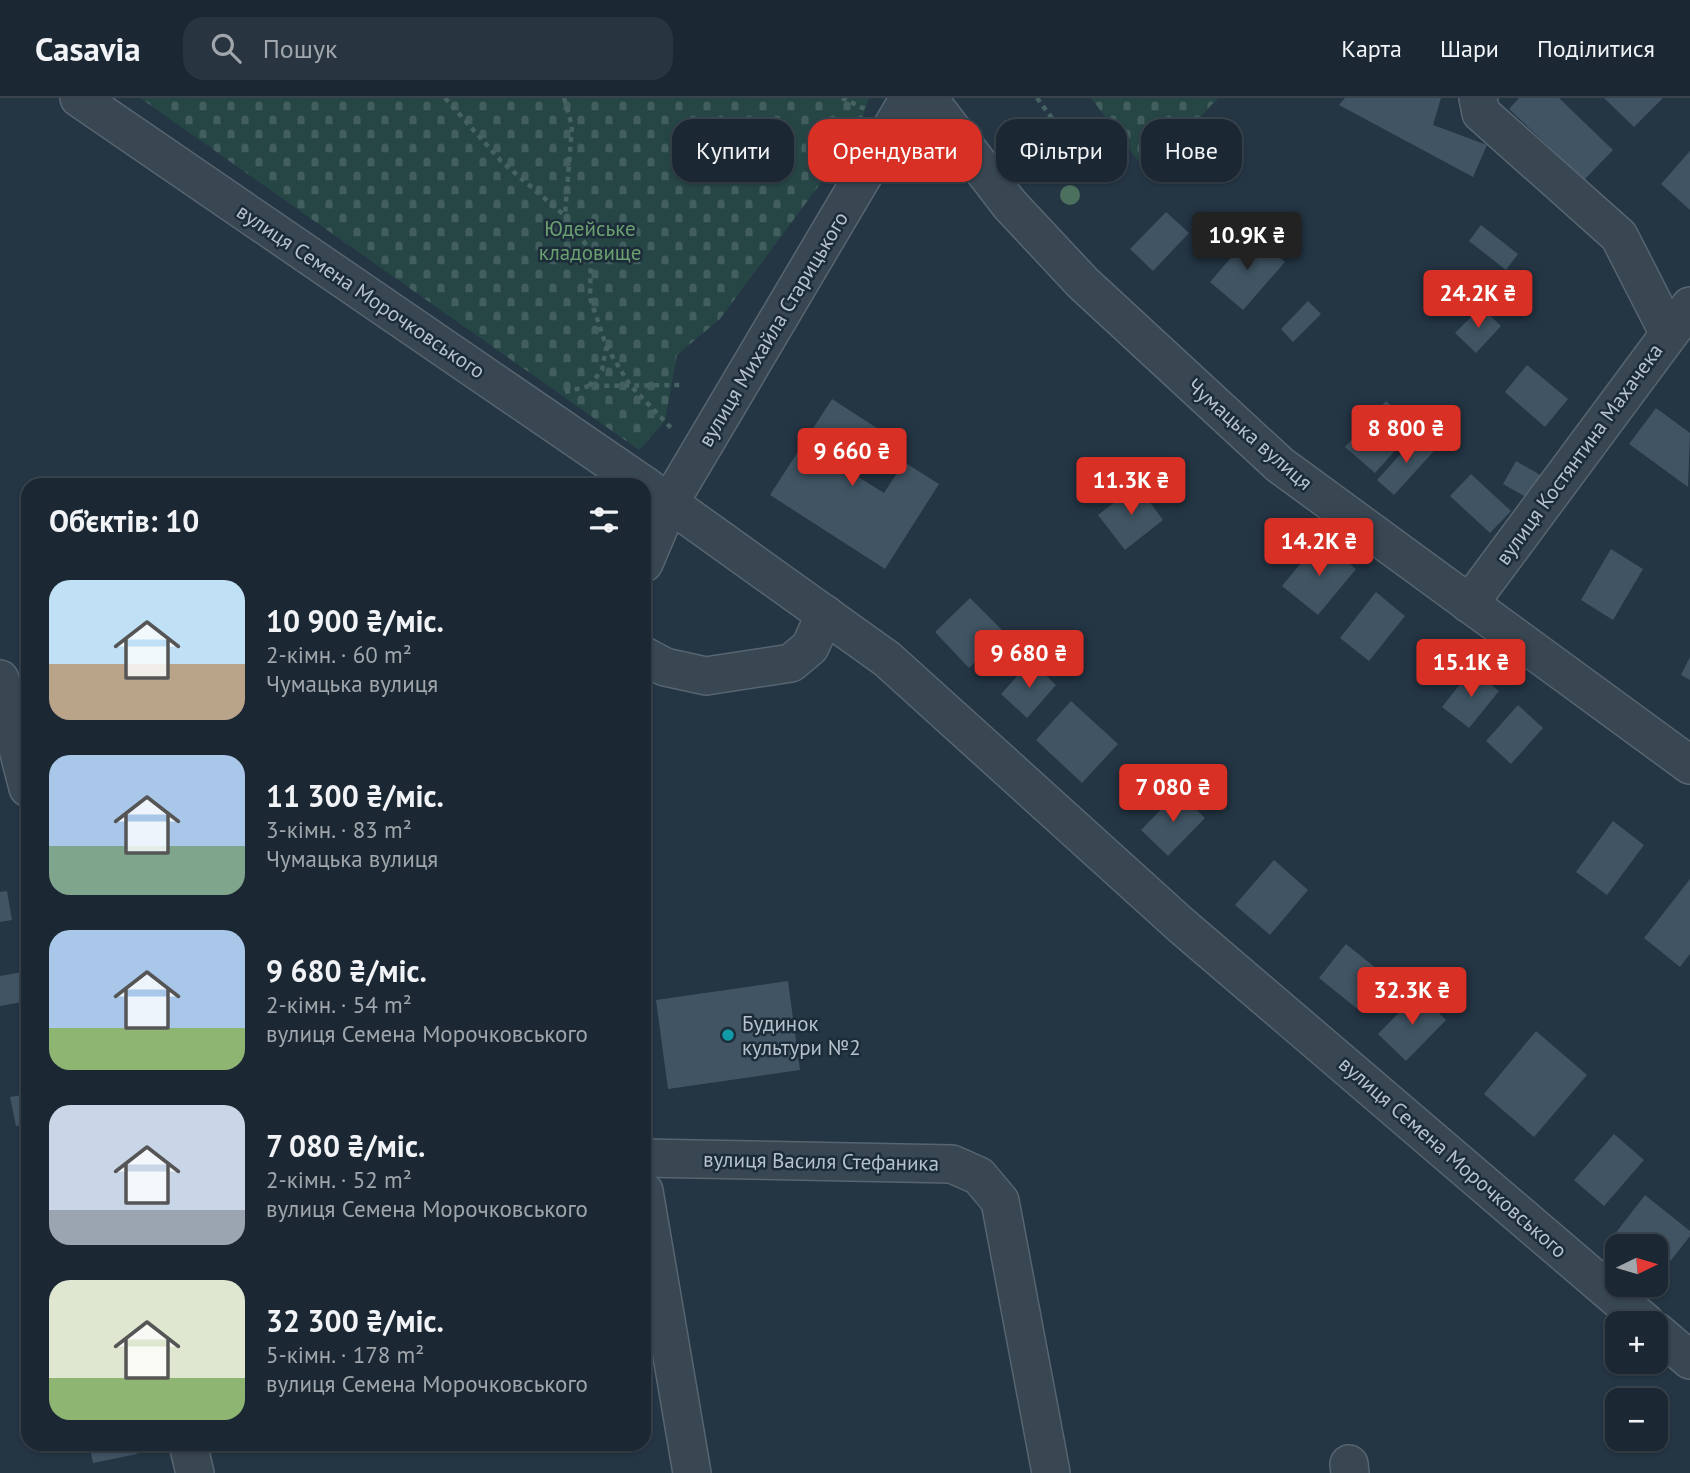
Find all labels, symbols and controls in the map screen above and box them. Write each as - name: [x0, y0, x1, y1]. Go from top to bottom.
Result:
- search box: [183, 17, 673, 80]
- text: Casavia: [35, 27, 141, 70]
- icon: search: [207, 29, 245, 67]
- text: Пошук: [263, 32, 338, 65]
- text: Карта: [1341, 33, 1402, 64]
- text: Шари: [1440, 33, 1499, 64]
- text: Поділитися: [1537, 33, 1655, 64]
- chip: Купити: [672, 119, 794, 182]
- chip: Орендувати: [808, 119, 982, 182]
- chip: Фільтри: [996, 119, 1127, 182]
- chip: Нове: [1141, 119, 1242, 182]
- street label: вулиця Семена Морочковського: [232, 198, 490, 384]
- street label: вулиця Михайла Старицького: [692, 206, 854, 452]
- pin: 10.9K ₴: [1182, 212, 1312, 272]
- park label: Юдейське кладовище: [539, 215, 641, 266]
- text: 10.9K ₴: [1208, 220, 1286, 249]
- pin: 24.2K ₴: [1413, 271, 1543, 330]
- text: 24.2K ₴: [1439, 278, 1517, 307]
- street label: вулиця Костянтина Махачека: [1489, 338, 1669, 570]
- street label: Чумацька вулиця: [1182, 372, 1318, 496]
- pin: 8 800 ₴: [1341, 406, 1471, 465]
- text: 8 800 ₴: [1368, 413, 1444, 442]
- pin: 9 660 ₴: [787, 428, 917, 488]
- text: 9 660 ₴: [814, 436, 890, 465]
- pin: 11.3K ₴: [1066, 458, 1196, 517]
- text: 11.3K ₴: [1092, 465, 1170, 494]
- text: Об’єктів: 10: [49, 501, 199, 540]
- icon: filters: [585, 501, 623, 539]
- pin: 14.2K ₴: [1254, 518, 1384, 578]
- text: 14.2K ₴: [1280, 526, 1358, 555]
- text: 10 900 ₴/міс.: [266, 601, 444, 640]
- icon: home: [105, 608, 189, 692]
- pin: 9 680 ₴: [964, 630, 1094, 690]
- text: 9 680 ₴: [991, 638, 1067, 667]
- text: 2-кімн. · 60 m²: [266, 640, 412, 669]
- pin: 15.1K ₴: [1406, 640, 1536, 699]
- text: 15.1K ₴: [1432, 647, 1510, 676]
- text: Чумацька вулиця: [266, 669, 438, 698]
- pin: 7 080 ₴: [1108, 764, 1238, 824]
- text: 7 080 ₴: [1135, 772, 1211, 801]
- text: 11 300 ₴/міс.: [266, 776, 444, 815]
- icon: home: [105, 783, 189, 867]
- text: 3-кімн. · 83 m²: [266, 815, 412, 844]
- text: Чумацька вулиця: [266, 844, 438, 873]
- text: 9 680 ₴/міс.: [266, 951, 427, 990]
- icon: home: [105, 958, 189, 1042]
- pin: 32.3K ₴: [1347, 968, 1477, 1027]
- text: 32.3K ₴: [1373, 975, 1451, 1004]
- text: 2-кімн. · 54 m²: [266, 990, 412, 1019]
- place label: Будинок культури №2: [742, 1010, 861, 1061]
- text: вулиця Семена Морочковського: [266, 1019, 588, 1048]
- marker: Будинок культури №2: [720, 1027, 736, 1043]
- street label: вулиця Семена Морочковського: [1333, 1050, 1573, 1264]
- text: 7 080 ₴/міс.: [266, 1126, 425, 1165]
- icon: home: [105, 1133, 189, 1217]
- street label: вулиця Василя Стефаника: [703, 1145, 939, 1177]
- text: 2-кімн. · 52 m²: [266, 1165, 412, 1194]
- text: вулиця Семена Морочковського: [266, 1194, 588, 1223]
- north arrow: [1605, 1234, 1668, 1297]
- map controls: [1605, 1234, 1668, 1451]
- text: 32 300 ₴/міс.: [266, 1301, 444, 1340]
- icon: home: [105, 1308, 189, 1392]
- button: +: [1605, 1311, 1668, 1374]
- text: 5-кімн. · 178 m²: [266, 1340, 424, 1369]
- text: вулиця Семена Морочковського: [266, 1369, 588, 1398]
- button: −: [1605, 1388, 1668, 1451]

